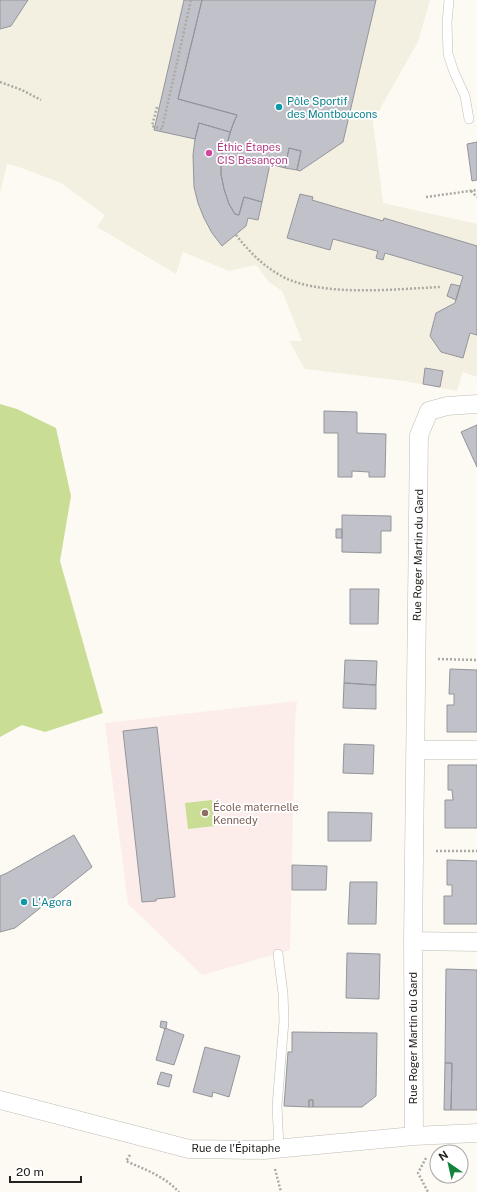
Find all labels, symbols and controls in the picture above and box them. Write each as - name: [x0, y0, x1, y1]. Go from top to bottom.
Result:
- place label: Pôle Sportif des Montboucons: [287, 95, 378, 120]
- marker: Pôle Sportif des Montboucons: [274, 102, 284, 112]
- place label: Éthic Étapes CIS Besançon: [217, 140, 288, 167]
- marker: Éthic Étapes CIS Besançon: [204, 148, 214, 158]
- street label: Rue Roger Martin du Gard: [411, 489, 425, 621]
- place label: École maternelle Kennedy: [213, 800, 299, 826]
- marker: École maternelle Kennedy: [200, 808, 210, 818]
- place label: L'Agora: [32, 896, 72, 908]
- marker: L'Agora: [19, 897, 29, 907]
- street label: Rue Roger Martin du Gard: [407, 972, 419, 1104]
- street label: Rue de l'Épitaphe: [192, 1141, 280, 1154]
- north arrow: [429, 1144, 469, 1184]
- text: N: [436, 1148, 450, 1163]
- scale bar: [10, 1158, 81, 1184]
- text: 20 m: [16, 1165, 44, 1179]

